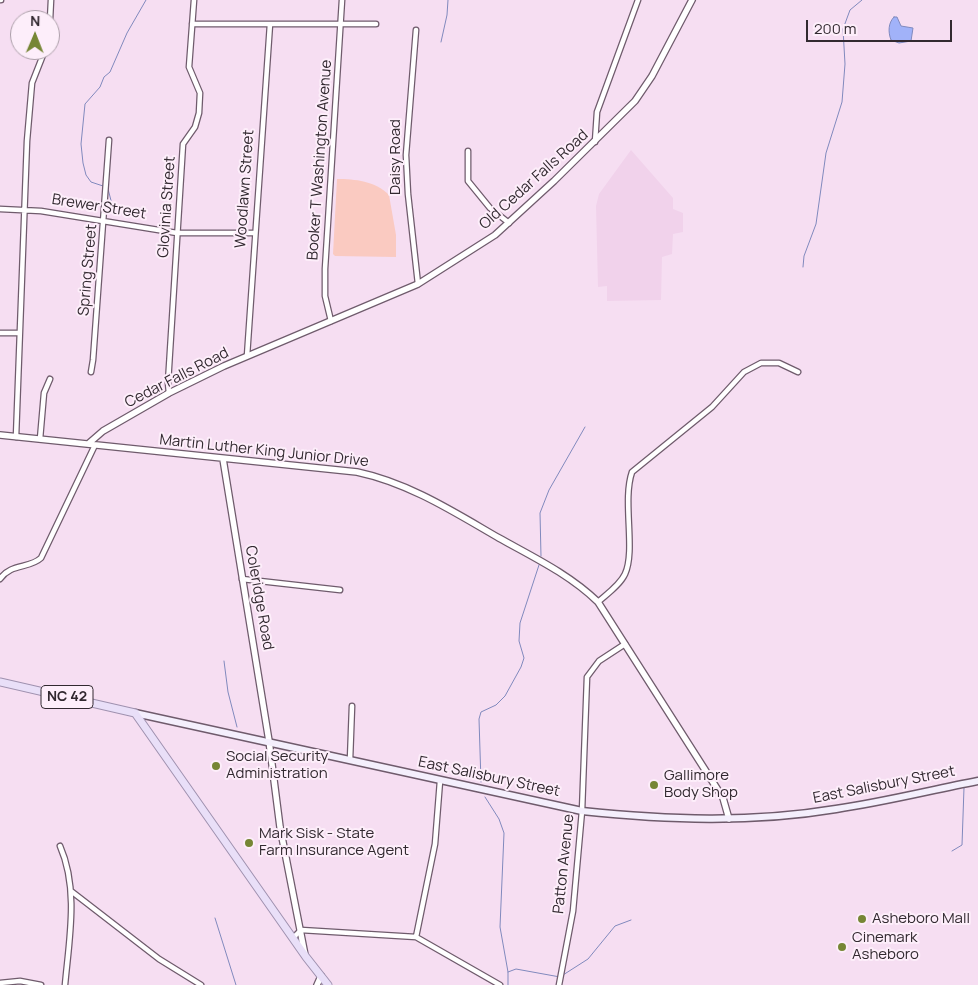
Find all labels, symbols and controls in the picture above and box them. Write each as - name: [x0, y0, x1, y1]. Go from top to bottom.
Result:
- north arrow: [10, 10, 60, 60]
- scale bar: [808, 10, 954, 42]
- text: N: [30, 11, 40, 30]
- text: 200 m: [814, 18, 857, 39]
- street label: Booker T Washington Avenue: [304, 59, 336, 261]
- street label: Daisy Road: [387, 119, 405, 195]
- street label: Old Cedar Falls Road: [476, 126, 592, 234]
- street label: Woodlawn Street: [232, 129, 258, 249]
- street label: Glovinia Street: [154, 156, 180, 258]
- street label: Brewer Street: [50, 191, 148, 223]
- street label: Spring Street: [75, 223, 101, 317]
- street label: Cedar Falls Road: [122, 344, 232, 412]
- street label: Martin Luther King Junior Drive: [159, 431, 369, 471]
- street label: Coleridge Road: [241, 544, 277, 652]
- road number: NC 42: [41, 686, 93, 709]
- place label: Social Security Administration: [226, 748, 328, 783]
- street label: East Salisbury Street: [417, 753, 561, 801]
- marker: Social Security Administration: [210, 760, 222, 772]
- street label: East Salisbury Street: [811, 762, 957, 808]
- place label: Gallimore Body Shop: [664, 767, 738, 802]
- marker: Gallimore Body Shop: [648, 779, 660, 791]
- street label: Patton Avenue: [550, 813, 578, 915]
- place label: Mark Sisk - State Farm Insurance Agent: [259, 825, 409, 860]
- marker: Mark Sisk - State Farm Insurance Agent: [243, 837, 255, 849]
- place label: Asheboro Mall: [872, 910, 970, 928]
- marker: Asheboro Mall: [856, 913, 868, 925]
- place label: Cinemark Asheboro: [852, 929, 919, 964]
- marker: Cinemark Asheboro: [836, 941, 848, 953]

